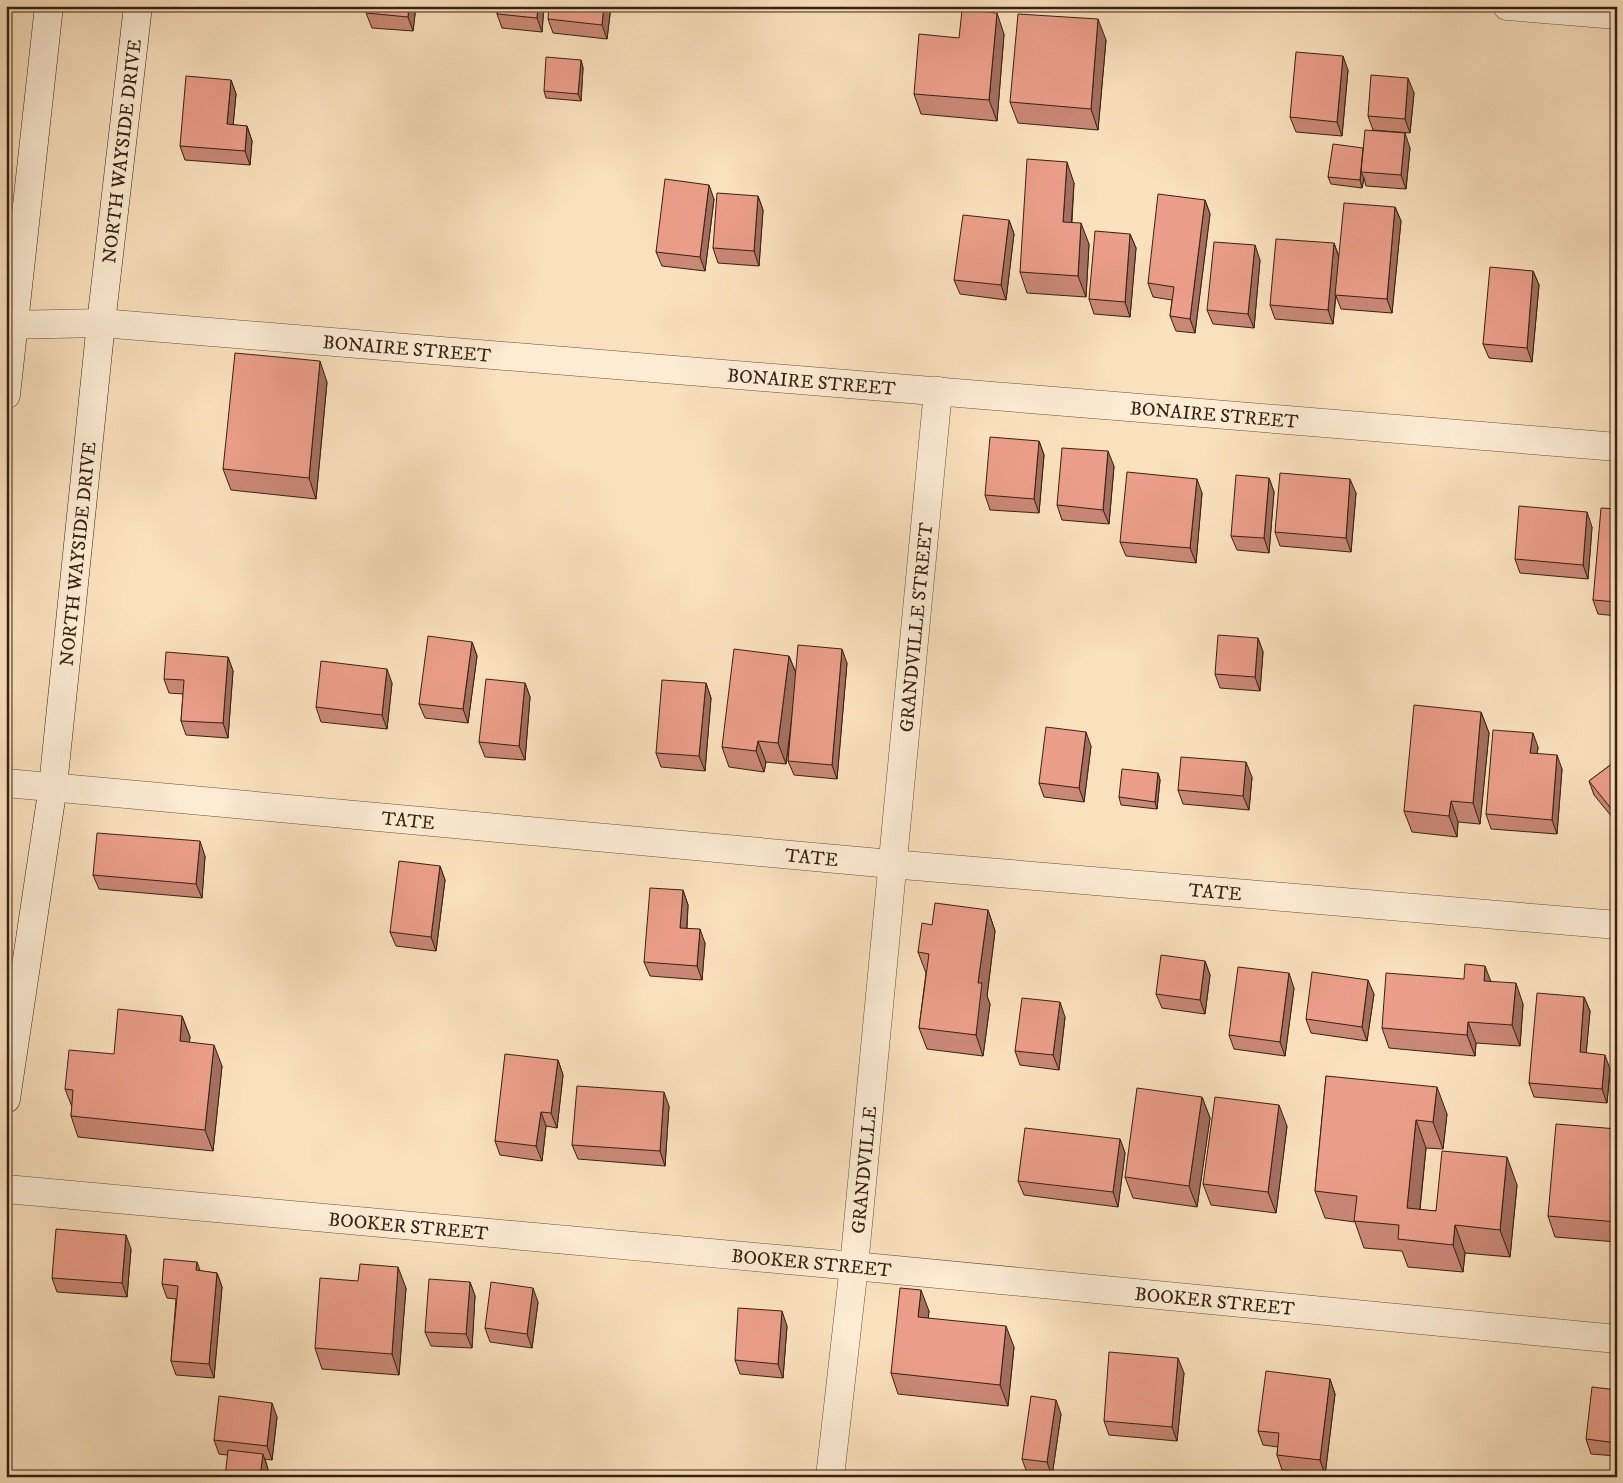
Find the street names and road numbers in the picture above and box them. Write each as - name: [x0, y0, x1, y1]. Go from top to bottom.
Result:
- street label: NORTH WAYSIDE DRIVE: [98, 38, 147, 265]
- street label: BONAIRE STREET: [322, 331, 493, 368]
- street label: BONAIRE STREET: [726, 364, 897, 401]
- street label: BONAIRE STREET: [1129, 397, 1300, 434]
- street label: NORTH WAYSIDE DRIVE: [56, 441, 102, 667]
- street label: GRANDVILLE STREET: [895, 521, 938, 733]
- street label: TATE: [381, 807, 436, 835]
- street label: TATE: [784, 844, 839, 872]
- street label: TATE: [1187, 879, 1243, 906]
- street label: GRANDVILLE: [847, 1105, 882, 1235]
- street label: BOOKER STREET: [327, 1208, 490, 1246]
- street label: BOOKER STREET: [731, 1245, 893, 1283]
- street label: BOOKER STREET: [1134, 1283, 1296, 1321]

